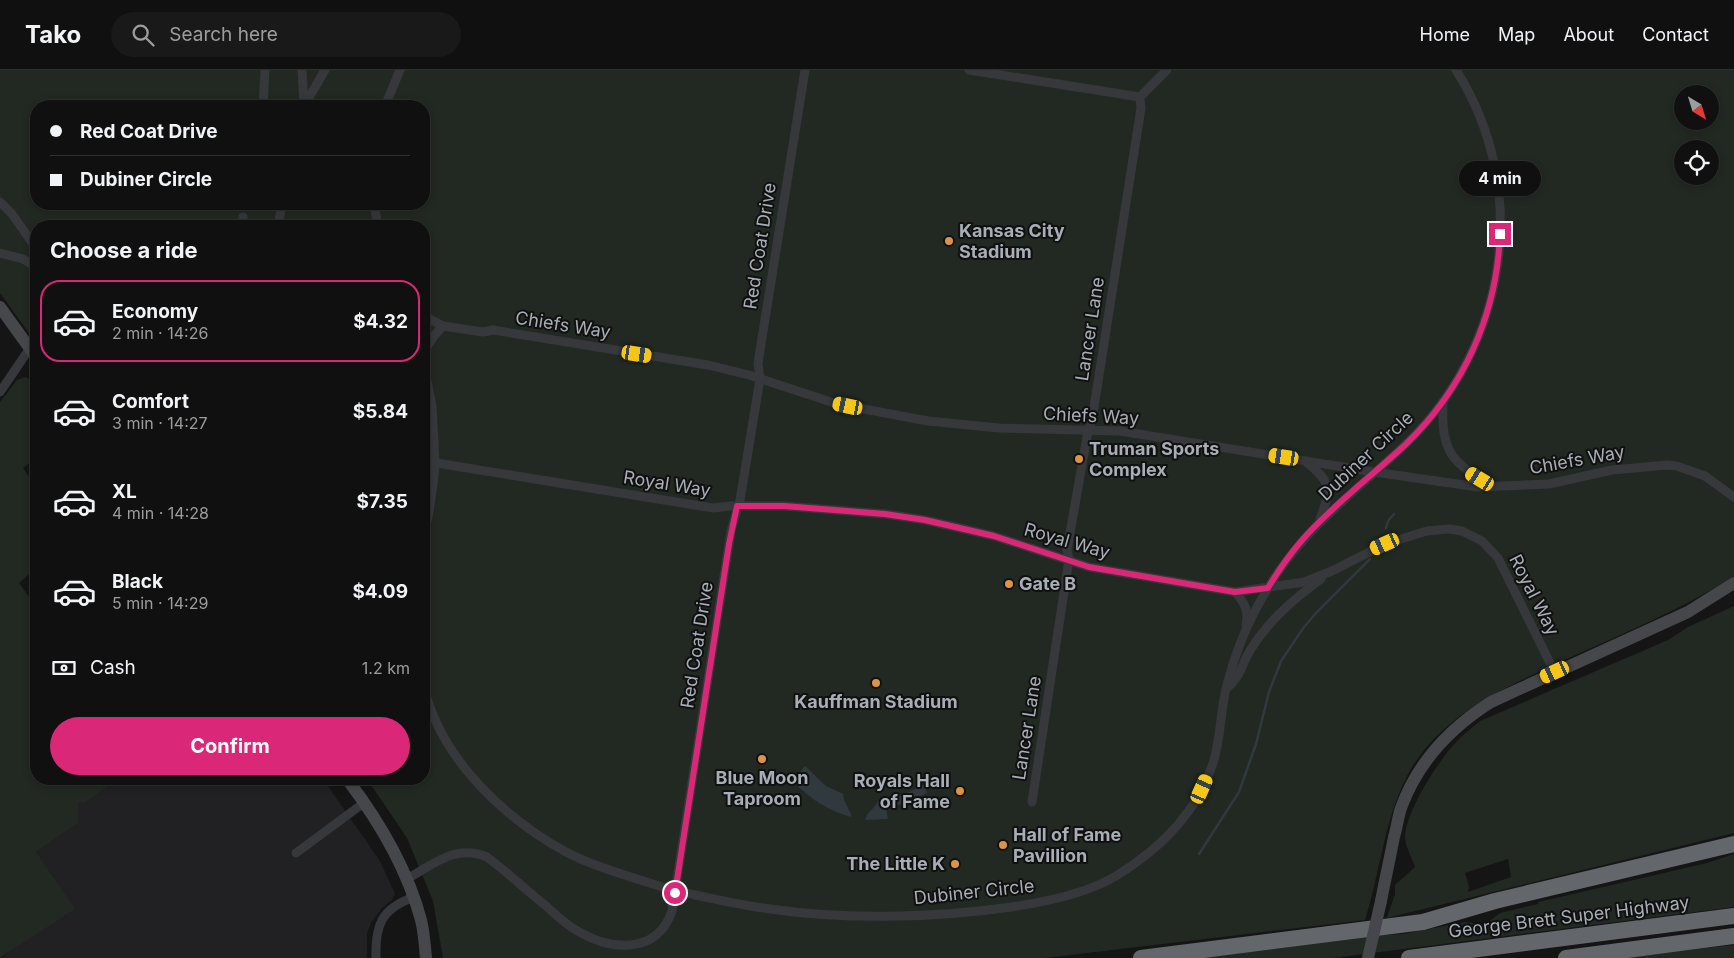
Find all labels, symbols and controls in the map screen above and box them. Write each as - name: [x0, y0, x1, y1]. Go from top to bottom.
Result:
- search box: [111, 12, 461, 57]
- text: Tako: [25, 20, 81, 49]
- icon: search: [129, 21, 157, 49]
- text: Search here: [169, 23, 278, 46]
- text: Home: [1420, 24, 1470, 45]
- text: Map: [1498, 24, 1535, 45]
- text: About: [1563, 24, 1614, 45]
- text: Contact: [1642, 24, 1709, 45]
- north arrow: [1674, 85, 1719, 130]
- map controls: [1674, 85, 1719, 185]
- text: Red Coat Drive: [80, 120, 218, 143]
- button: locate: [1674, 140, 1719, 185]
- callout: 4 min: [1459, 161, 1541, 196]
- text: Dubiner Circle: [80, 168, 212, 191]
- text: 4 min: [1478, 168, 1522, 188]
- street label: Red Coat Drive: [739, 181, 780, 311]
- place label: Kansas City Stadium: [959, 220, 1065, 262]
- route end: [1489, 223, 1511, 245]
- marker: Kansas City Stadium: [943, 235, 955, 247]
- text: Choose a ride: [50, 237, 198, 263]
- street label: Lancer Lane: [1071, 275, 1108, 382]
- icon: car: [52, 299, 97, 344]
- text: Economy: [112, 300, 198, 323]
- street label: Chiefs Way: [514, 307, 612, 342]
- text: $4.32: [353, 310, 408, 333]
- text: 2 min · 14:26: [112, 323, 208, 343]
- car: [621, 344, 652, 364]
- icon: car: [52, 389, 97, 434]
- text: Comfort: [112, 390, 189, 413]
- car: [831, 396, 864, 416]
- text: $5.84: [353, 400, 408, 423]
- street label: Chiefs Way: [1042, 402, 1140, 429]
- street label: Dubiner Circle: [1314, 407, 1417, 505]
- text: 3 min · 14:27: [112, 413, 208, 433]
- place label: Truman Sports Complex: [1089, 438, 1219, 480]
- street label: Chiefs Way: [1528, 441, 1626, 478]
- car: [1268, 447, 1299, 467]
- marker: Truman Sports Complex: [1073, 453, 1085, 465]
- car: [1463, 465, 1496, 493]
- street label: Royal Way: [622, 466, 712, 501]
- icon: car: [52, 479, 97, 524]
- text: XL: [112, 480, 137, 503]
- text: $7.35: [357, 490, 408, 513]
- text: 4 min · 14:28: [112, 503, 209, 523]
- street label: Royal Way: [1022, 518, 1112, 563]
- car: [1368, 531, 1401, 557]
- street label: Royal Way: [1505, 551, 1564, 639]
- icon: car: [52, 569, 97, 614]
- text: Black: [112, 570, 163, 593]
- place label: Gate B: [1019, 573, 1076, 594]
- marker: Gate B: [1003, 578, 1015, 590]
- text: $4.09: [352, 580, 408, 603]
- street label: Red Coat Drive: [676, 580, 717, 710]
- text: 5 min · 14:29: [112, 593, 208, 613]
- icon: cash: [50, 654, 78, 682]
- text: Cash: [90, 656, 136, 679]
- text: 1.2 km: [362, 658, 410, 678]
- car: [1538, 659, 1571, 685]
- street label: Lancer Lane: [1008, 674, 1045, 781]
- marker: Kauffman Stadium: [870, 677, 882, 689]
- place label: Kauffman Stadium: [794, 691, 958, 712]
- button: Confirm: [50, 717, 410, 775]
- marker: Blue Moon Taproom: [756, 753, 768, 765]
- place label: Blue Moon Taproom: [715, 767, 809, 809]
- place label: Royals Hall of Fame: [854, 770, 950, 812]
- car: [1189, 772, 1214, 806]
- marker: Royals Hall of Fame: [954, 785, 966, 797]
- place label: Hall of Fame Pavillion: [1013, 824, 1122, 866]
- marker: Hall of Fame Pavillion: [997, 839, 1009, 851]
- place label: The Little K: [846, 853, 945, 874]
- marker: The Little K: [949, 858, 961, 870]
- street label: Dubiner Circle: [913, 875, 1035, 908]
- route start: [664, 882, 686, 904]
- street label: George Brett Super Highway: [1447, 891, 1691, 942]

